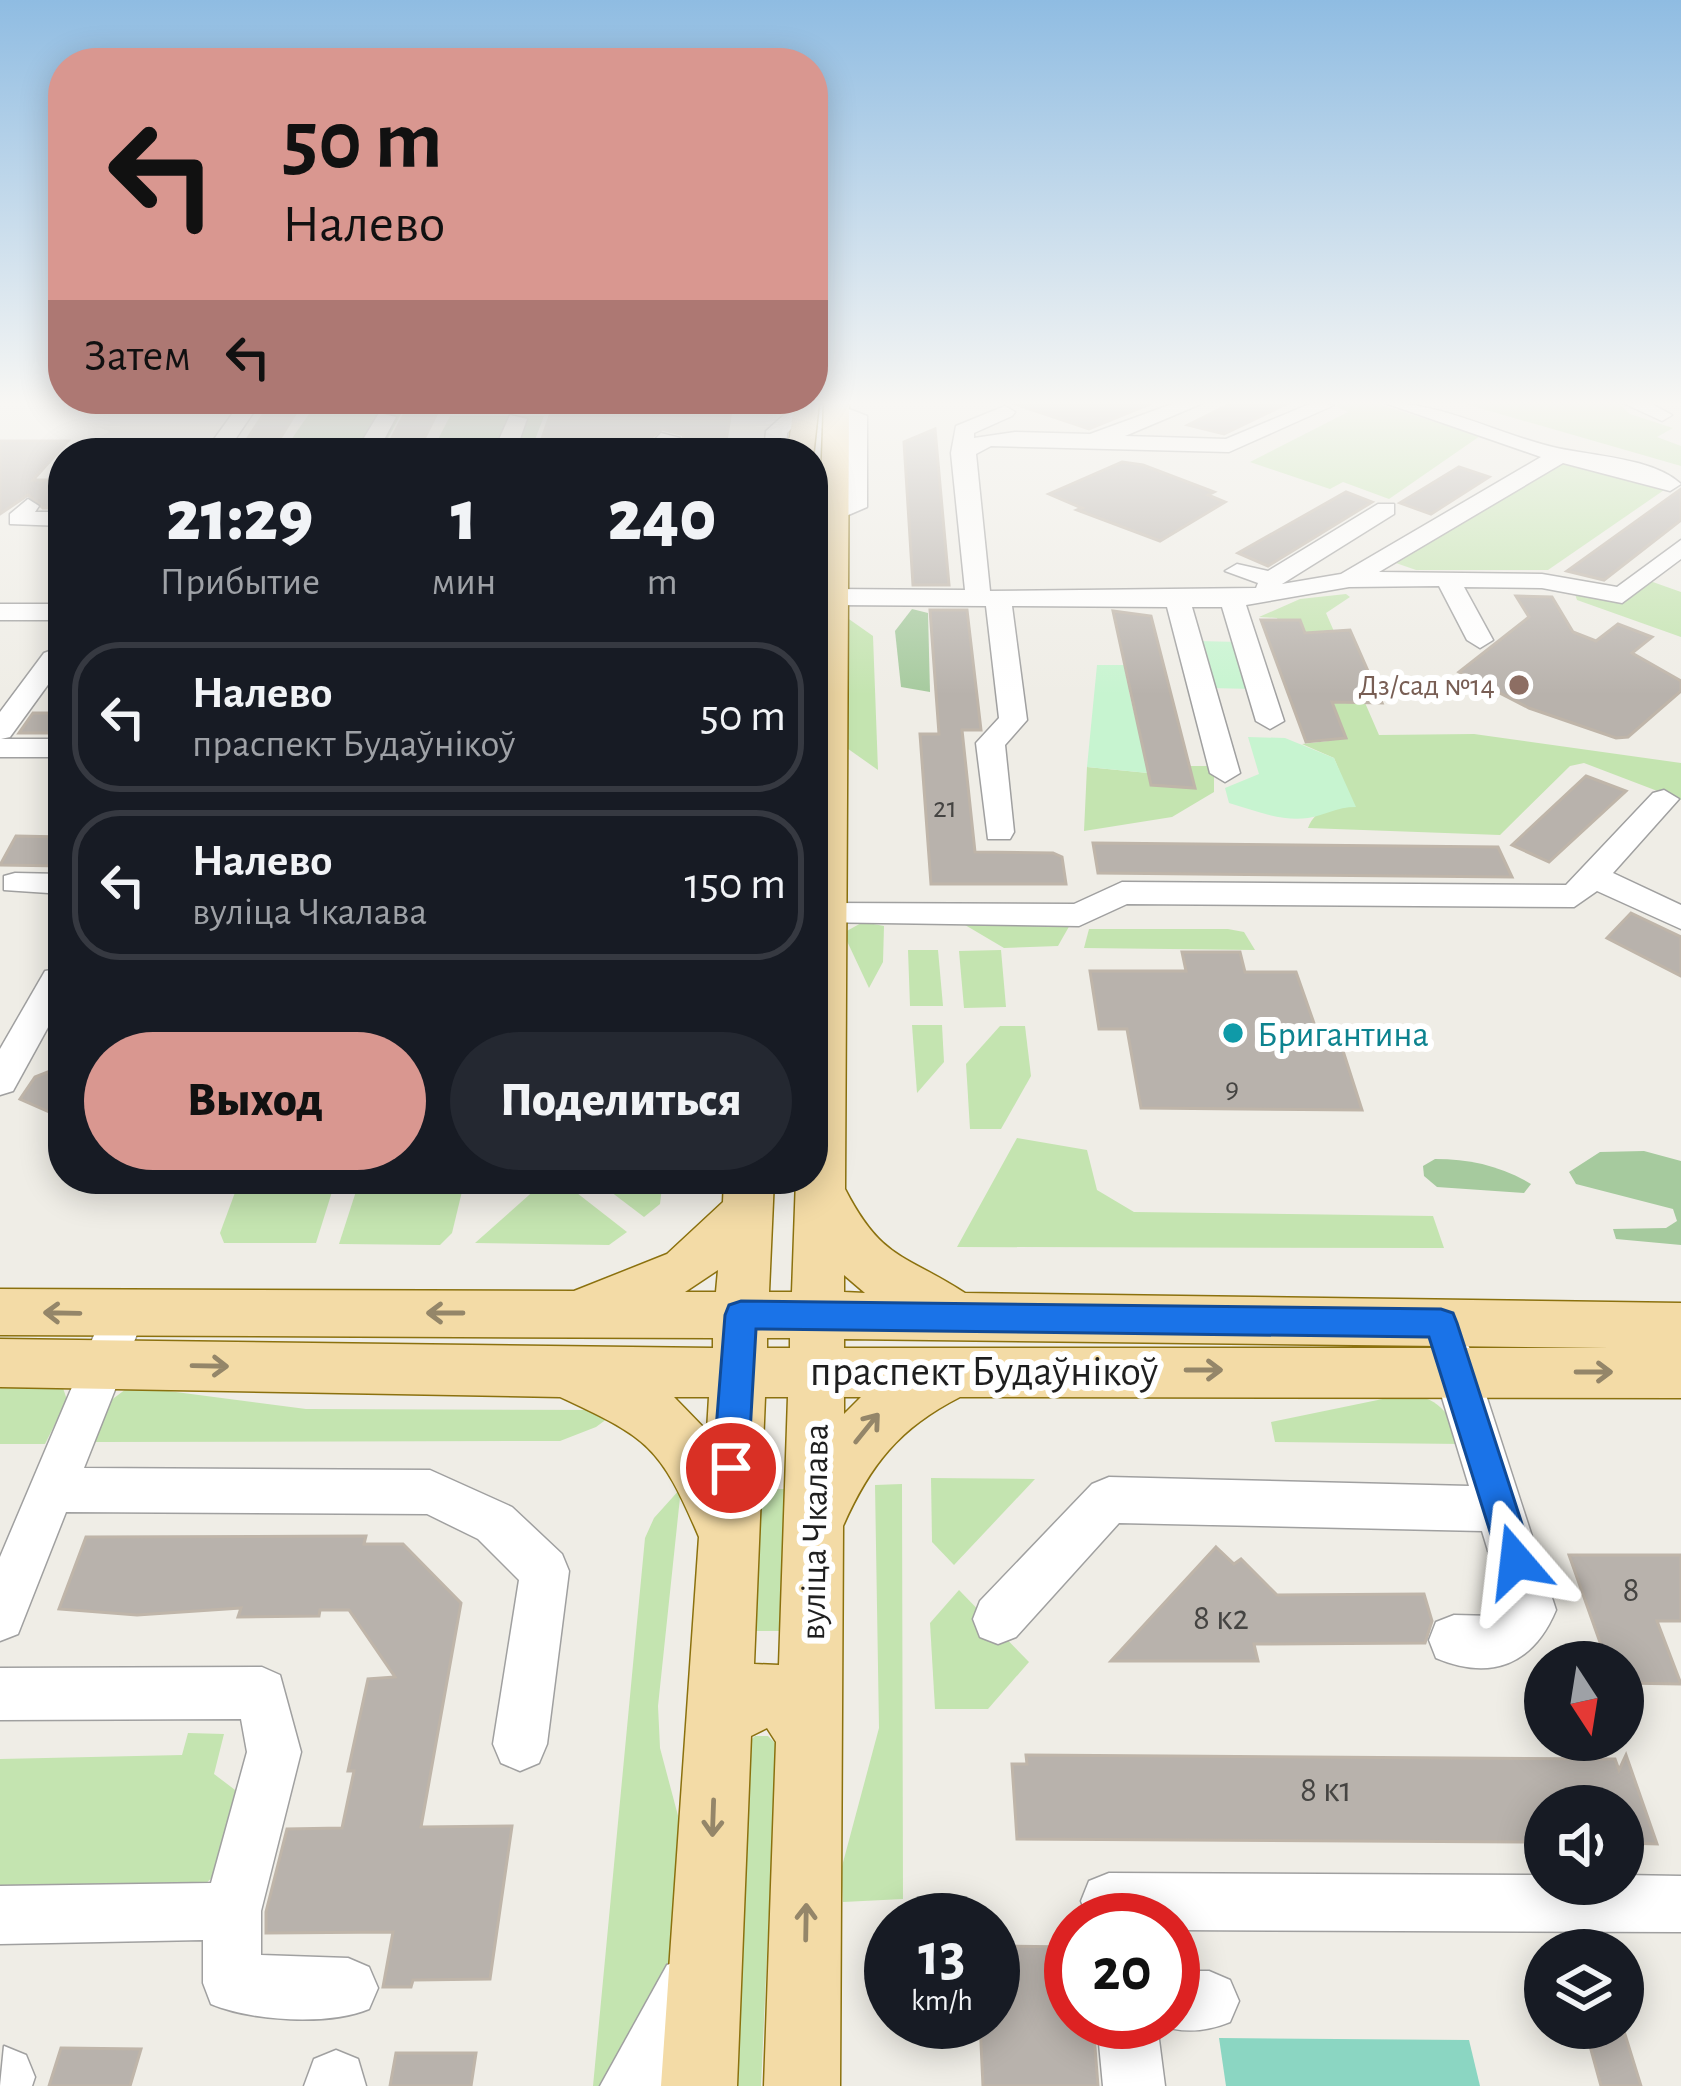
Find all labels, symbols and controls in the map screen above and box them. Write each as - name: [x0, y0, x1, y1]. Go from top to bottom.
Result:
- icon: left: [84, 96, 240, 252]
- text: 50 m: [282, 100, 443, 184]
- text: Налево: [282, 198, 445, 252]
- icon: left: [215, 324, 281, 390]
- text: Затем: [84, 334, 191, 379]
- text: 21:29: [166, 481, 313, 553]
- text: 1: [451, 481, 477, 553]
- text: 240: [608, 481, 717, 553]
- text: Прибытие: [159, 563, 320, 602]
- text: мин: [432, 563, 496, 602]
- text: m: [647, 563, 678, 602]
- text: Налево: [192, 671, 332, 716]
- place label: Дз/сад №14: [1358, 671, 1495, 701]
- marker: Дз/сад №14: [1506, 672, 1532, 698]
- icon: left: [90, 684, 156, 750]
- text: 50 m: [700, 694, 786, 739]
- text: праспект Будаўнікоў: [192, 725, 516, 764]
- house number: 21: [933, 793, 957, 823]
- text: Налево: [192, 839, 332, 884]
- icon: left: [90, 852, 156, 918]
- text: 150 m: [685, 862, 786, 907]
- text: вуліца Чкалава: [192, 893, 427, 932]
- place label: Бригантина: [1257, 1017, 1429, 1053]
- marker: Бригантина: [1220, 1020, 1246, 1046]
- button: Выход: [84, 1032, 426, 1170]
- button: Поделиться: [450, 1032, 792, 1170]
- house number: 9: [1225, 1074, 1239, 1104]
- one-way arrow: [43, 1302, 82, 1324]
- one-way arrow: [426, 1302, 465, 1324]
- street label: праспект Будаўнікоў: [810, 1351, 1158, 1393]
- one-way arrow: [190, 1354, 229, 1377]
- one-way arrow: [1184, 1359, 1223, 1381]
- one-way arrow: [1574, 1361, 1613, 1383]
- one-way arrow: [853, 1413, 880, 1444]
- pin: [680, 1417, 782, 1519]
- street label: вуліца Чкалава: [795, 1423, 835, 1641]
- icon: arrive: [698, 1435, 764, 1501]
- position arrow: [1453, 1498, 1579, 1624]
- house number: 8: [1622, 1572, 1640, 1608]
- house number: 8 к2: [1193, 1600, 1249, 1636]
- north arrow: [1524, 1641, 1644, 1761]
- map controls: [1524, 1641, 1644, 2049]
- house number: 8 к1: [1300, 1772, 1352, 1808]
- button: sound: [1524, 1785, 1644, 1905]
- one-way arrow: [701, 1798, 724, 1837]
- speed limit sign: 20: [1044, 1893, 1200, 2049]
- one-way arrow: [794, 1903, 817, 1942]
- text: 13: [918, 1926, 966, 1986]
- button: layers: [1524, 1929, 1644, 2049]
- text: km/h: [911, 1986, 973, 2016]

